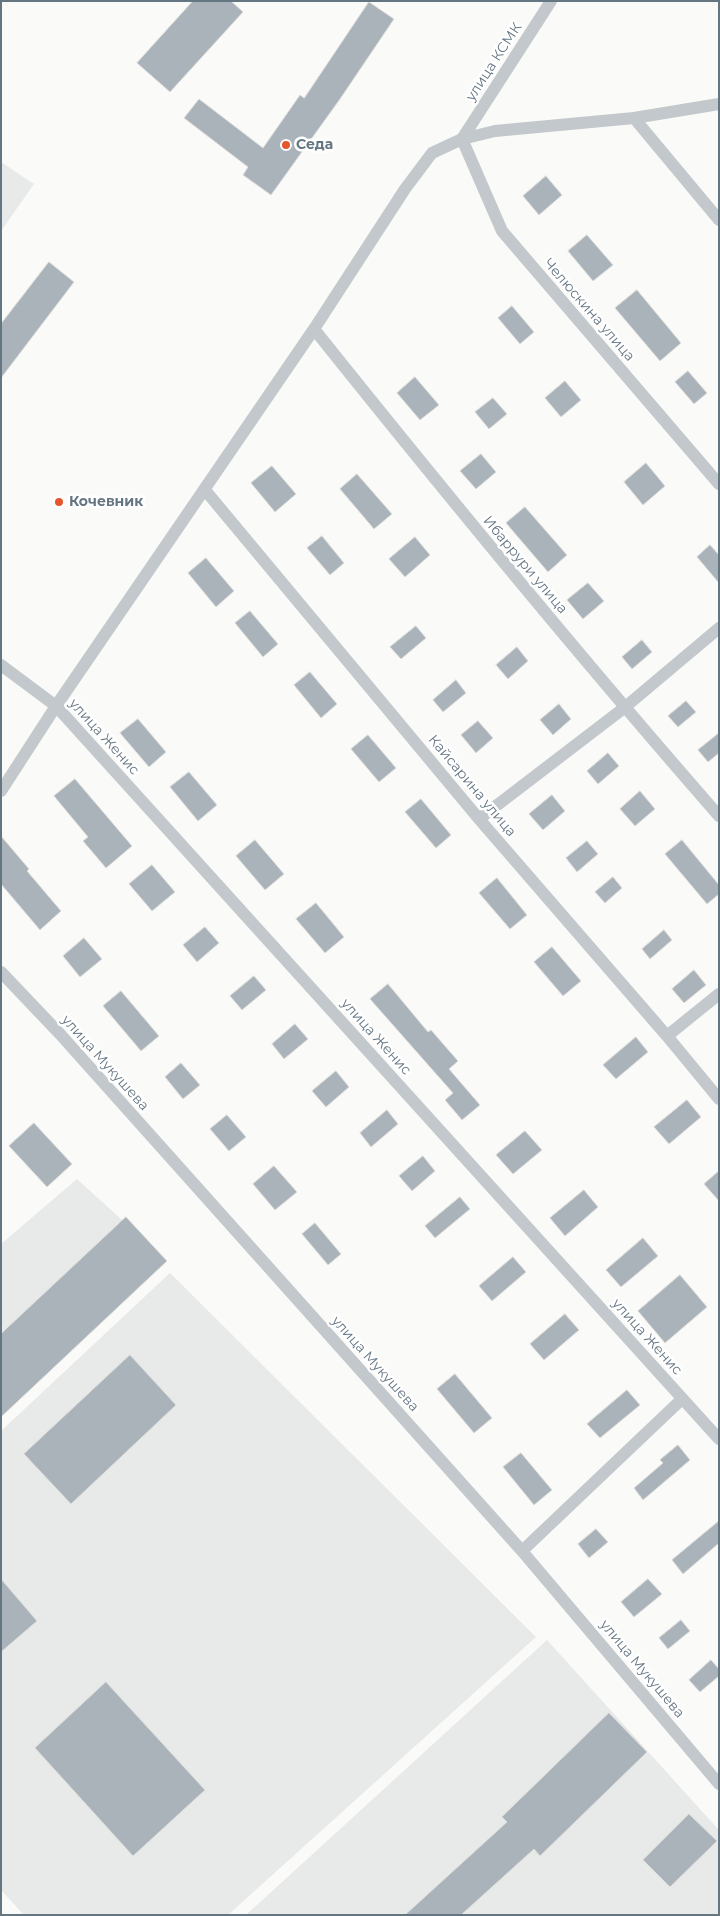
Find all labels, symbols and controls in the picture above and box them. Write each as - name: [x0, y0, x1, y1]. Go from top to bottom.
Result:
- street label: улица КСМК: [462, 20, 526, 104]
- place label: Седа: [296, 137, 333, 153]
- marker: Седа: [280, 139, 292, 151]
- street label: Челюскина улица: [540, 255, 638, 365]
- place label: Кочевник: [69, 494, 143, 510]
- marker: Кочевник: [53, 496, 65, 508]
- street label: Ибаррури улица: [479, 513, 571, 617]
- street label: улица Женис: [65, 695, 143, 779]
- street label: Кайсарина улица: [425, 732, 519, 840]
- street label: улица Женис: [337, 995, 415, 1079]
- street label: улица Мукушева: [58, 1012, 152, 1114]
- street label: улица Женис: [608, 1295, 686, 1379]
- street label: улица Мукушева: [328, 1313, 422, 1415]
- street label: улица Мукушева: [596, 1617, 688, 1721]

